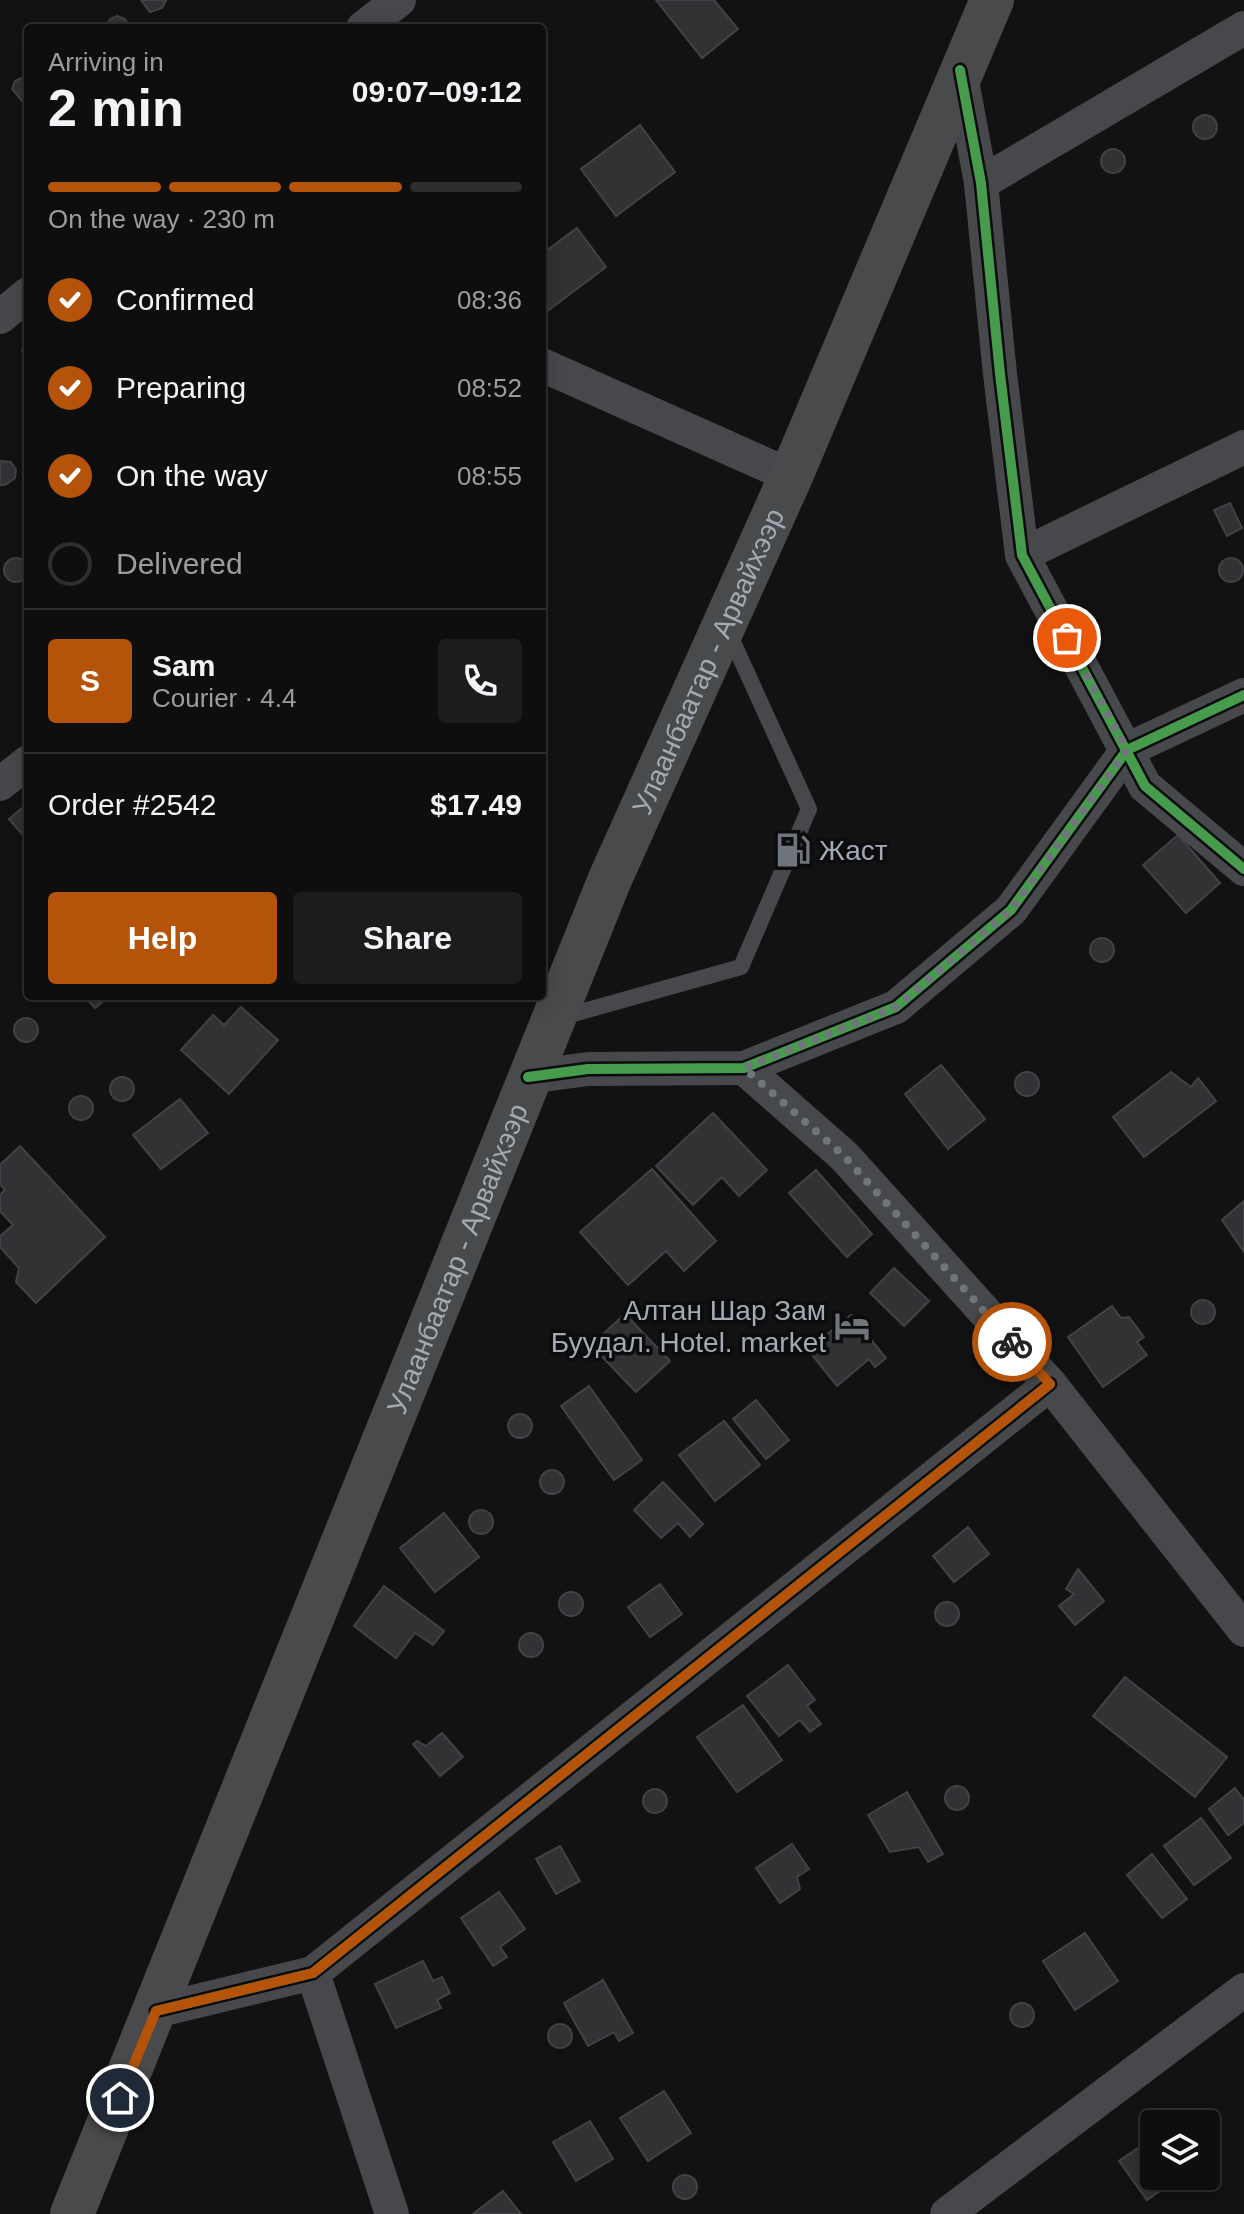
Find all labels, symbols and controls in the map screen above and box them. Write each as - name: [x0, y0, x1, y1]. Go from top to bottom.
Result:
- text: Arriving in: [48, 47, 164, 77]
- text: 09:07–09:12: [352, 75, 522, 108]
- text: 2 min: [48, 79, 184, 137]
- text: On the way · 230 m: [48, 204, 275, 234]
- icon: check: [48, 278, 92, 322]
- text: Confirmed: [116, 283, 254, 316]
- text: 08:36: [457, 285, 522, 315]
- icon: check: [48, 366, 92, 410]
- text: Preparing: [116, 371, 246, 404]
- text: 08:52: [457, 373, 522, 403]
- icon: check: [48, 454, 92, 498]
- text: On the way: [116, 459, 268, 492]
- text: 08:55: [457, 461, 522, 491]
- street label: Улаанбаатар - Арвайхээр: [626, 504, 790, 819]
- text: Delivered: [116, 547, 243, 580]
- pin: [1033, 604, 1101, 672]
- icon: bag: [1045, 616, 1089, 660]
- button: phone: [438, 639, 522, 723]
- text: Sam: [152, 649, 215, 682]
- text: S: [80, 664, 100, 697]
- text: Courier · 4.4: [152, 683, 297, 713]
- text: Order #2542: [48, 788, 216, 821]
- text: $17.49: [430, 788, 522, 821]
- fuel station icon: Жаст: [774, 831, 812, 869]
- place label: Жаст: [819, 835, 888, 866]
- button: Help: [48, 892, 277, 984]
- button: Share: [293, 892, 522, 984]
- street label: Улаанбаатар - Арвайхээр: [381, 1099, 533, 1418]
- place label: Алтан Шар Зам Буудал. Hotel. market: [551, 1295, 826, 1358]
- courier: [972, 1302, 1052, 1382]
- hotel icon: Алтан Шар Зам Буудал. Hotel. market: [833, 1307, 871, 1345]
- icon: bike: [990, 1320, 1034, 1364]
- pin: [86, 2064, 154, 2132]
- icon: home: [98, 2076, 142, 2120]
- map controls: [1140, 2110, 1220, 2190]
- button: layers: [1140, 2110, 1220, 2190]

